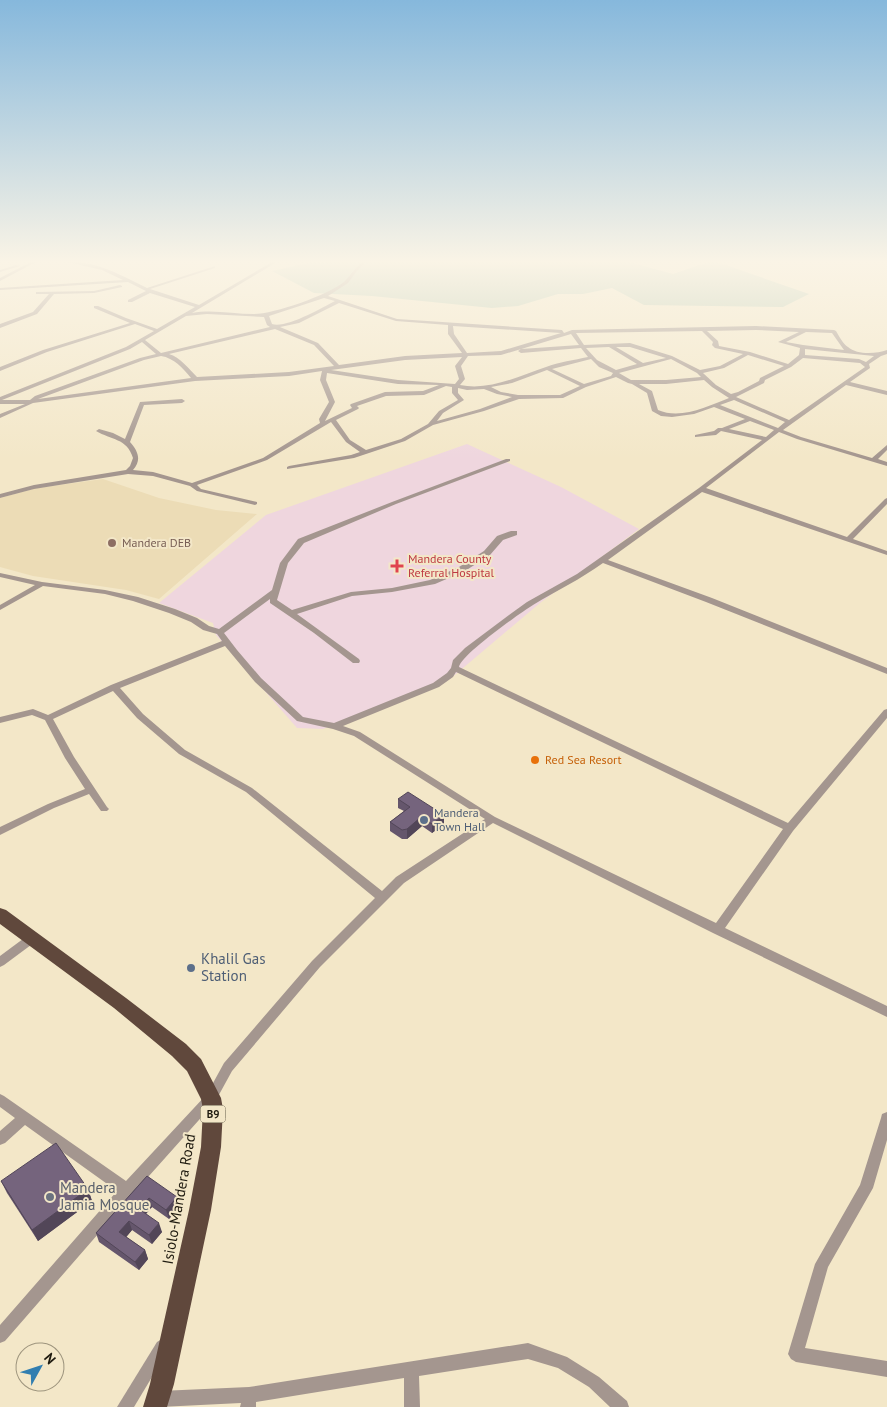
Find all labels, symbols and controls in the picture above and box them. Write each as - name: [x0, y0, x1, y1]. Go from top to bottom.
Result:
- place label: Mandera DEB: [122, 535, 191, 550]
- marker: Mandera DEB: [106, 537, 118, 549]
- place label: Mandera County Referral Hospital: [408, 551, 495, 580]
- marker: Mandera County Referral Hospital: [390, 559, 404, 573]
- place label: Red Sea Resort: [545, 752, 622, 767]
- marker: Red Sea Resort: [529, 754, 541, 766]
- place label: Mandera Town Hall: [434, 805, 486, 834]
- marker: Mandera Town Hall: [418, 814, 430, 826]
- place label: Khalil Gas Station: [201, 949, 266, 985]
- marker: Khalil Gas Station: [185, 962, 197, 974]
- road number: B9: [200, 1106, 226, 1122]
- street label: Isiolo-Mandera Road: [158, 1132, 199, 1266]
- place label: Mandera Jamia Mosque: [59, 1178, 149, 1214]
- marker: Mandera Jamia Mosque: [44, 1191, 56, 1203]
- north arrow: [15, 1342, 65, 1392]
- text: N: [40, 1349, 60, 1368]

